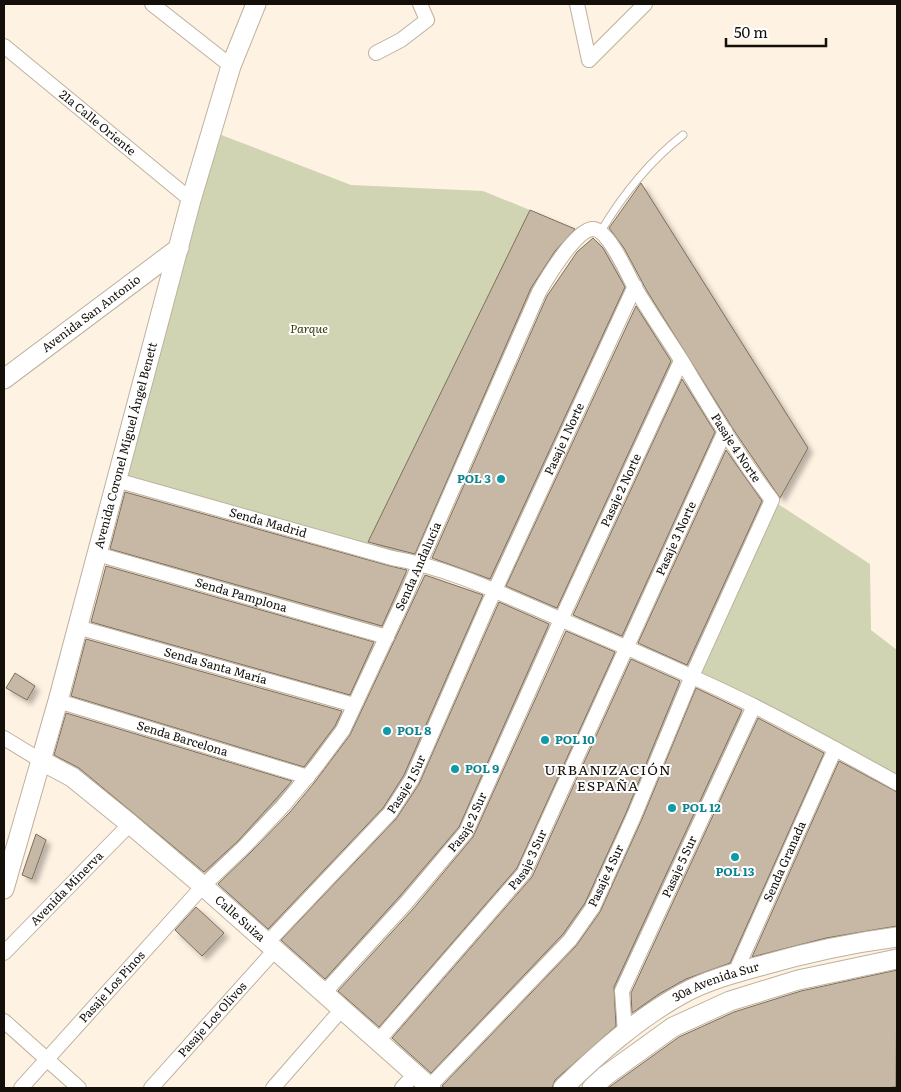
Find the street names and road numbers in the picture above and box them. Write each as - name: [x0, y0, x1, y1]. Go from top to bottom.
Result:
- street label: 21a Calle Oriente: [56, 85, 140, 159]
- street label: Avenida San Antonio: [37, 270, 144, 356]
- street label: Avenida Coronel Miguel Ángel Benett: [89, 340, 161, 550]
- street label: Pasaje 1 Norte: [539, 399, 588, 478]
- street label: Pasaje 4 Norte: [707, 409, 766, 486]
- street label: Pasaje 2 Norte: [595, 450, 645, 530]
- street label: Pasaje 3 Norte: [651, 498, 700, 578]
- street label: Senda Madrid: [227, 502, 310, 542]
- street label: Senda Andalucía: [390, 518, 445, 614]
- street label: Senda Pamplona: [193, 573, 290, 616]
- street label: Senda Santa María: [162, 642, 270, 688]
- street label: Senda Barcelona: [135, 716, 231, 760]
- street label: Pasaje 1 Sur: [382, 752, 430, 817]
- street label: Pasaje 2 Sur: [443, 789, 491, 855]
- street label: Senda Granada: [758, 817, 810, 904]
- street label: Pasaje 3 Sur: [503, 826, 551, 893]
- street label: Pasaje 5 Sur: [656, 832, 701, 900]
- street label: Pasaje 4 Sur: [583, 841, 628, 910]
- street label: Avenida Minerva: [26, 846, 107, 929]
- street label: Calle Suiza: [211, 891, 270, 946]
- street label: Pasaje Los Pinos: [74, 946, 149, 1026]
- street label: 30a Avenida Sur: [668, 957, 761, 1006]
- street label: Pasaje Los Olivos: [173, 977, 251, 1061]

